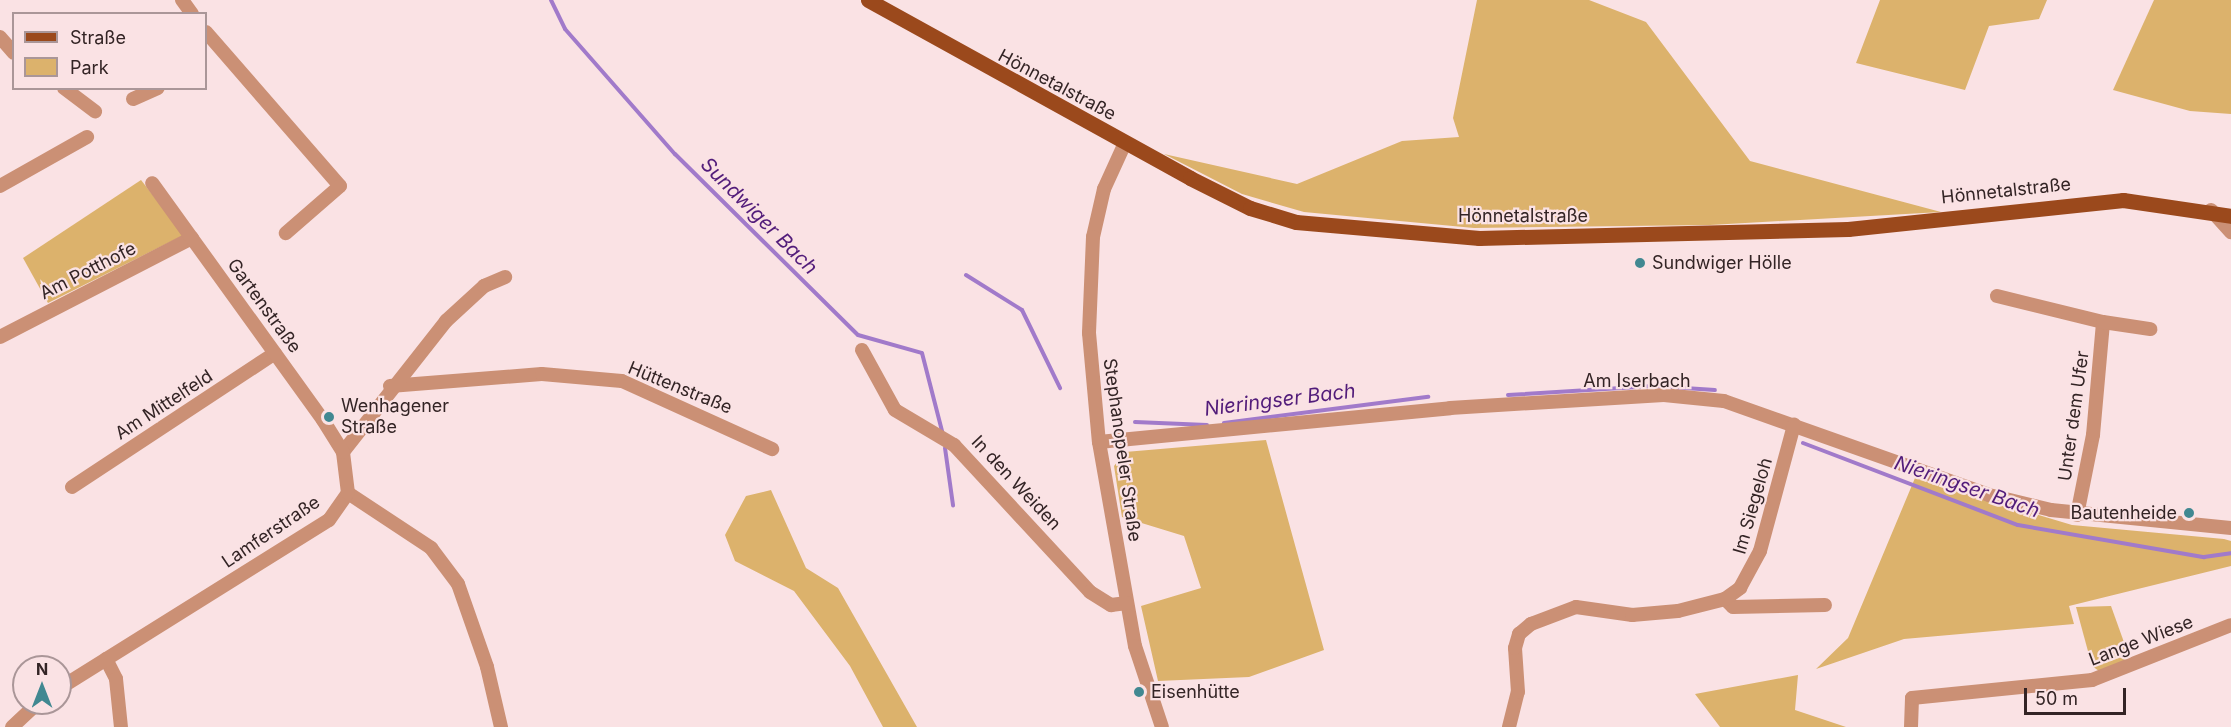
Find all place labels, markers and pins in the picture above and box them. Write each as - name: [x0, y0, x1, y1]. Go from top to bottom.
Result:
- place label: Sundwiger Hölle: [1652, 252, 1792, 274]
- marker: Sundwiger Hölle: [1633, 256, 1647, 270]
- place label: Wenhagener Straße: [341, 396, 449, 438]
- marker: Wenhagener Straße: [322, 410, 336, 424]
- place label: Bautenheide: [2071, 502, 2177, 524]
- marker: Bautenheide: [2182, 506, 2196, 520]
- place label: Eisenhütte: [1151, 681, 1240, 703]
- marker: Eisenhütte: [1132, 685, 1146, 699]

